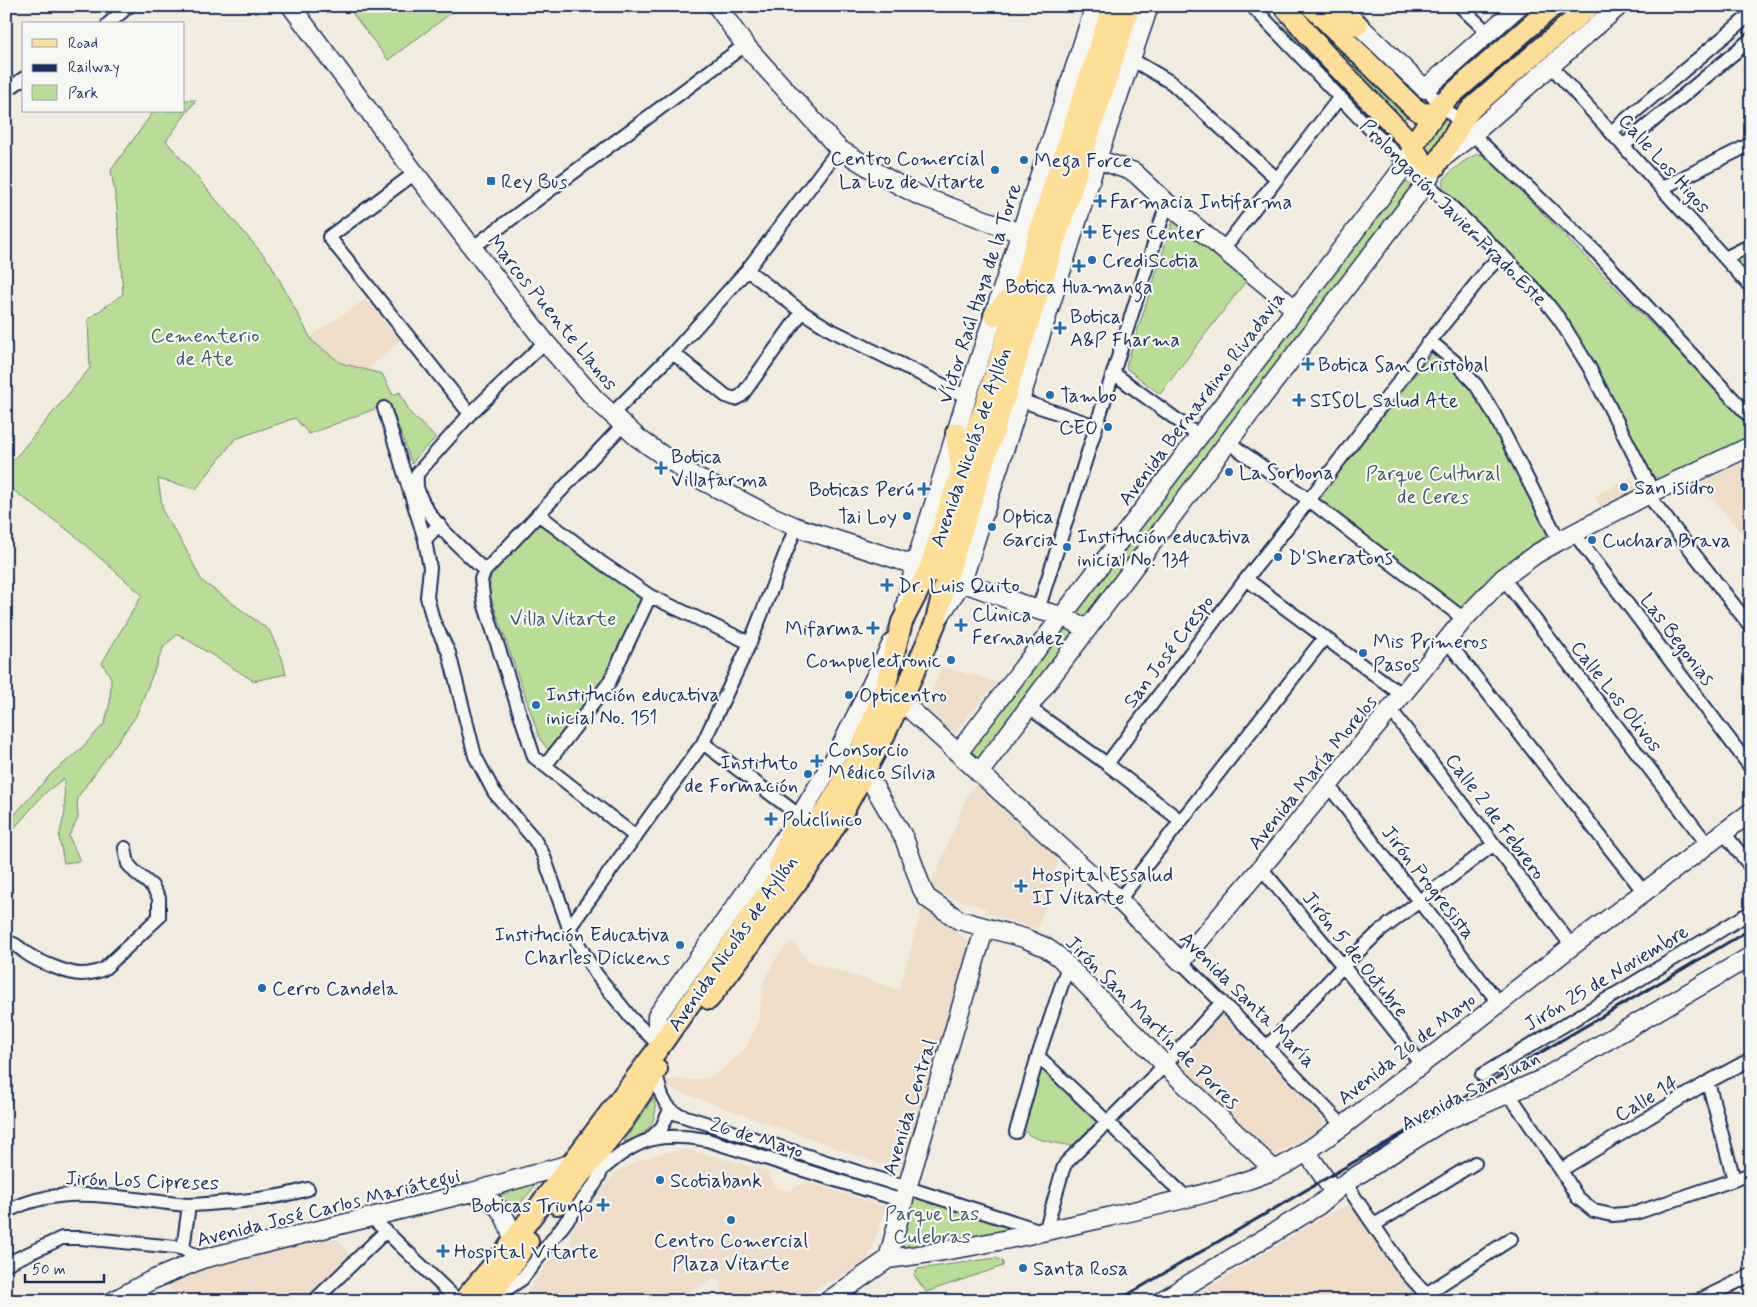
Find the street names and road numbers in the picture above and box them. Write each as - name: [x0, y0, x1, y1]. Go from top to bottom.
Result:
- street label: Calle Los Higos: [1612, 108, 1716, 220]
- street label: Prolongación Javier Prado Este: [1353, 113, 1553, 314]
- street label: Víctor Raúl Haya de la Torre: [932, 180, 1029, 407]
- street label: Marcos Puente Llanos: [480, 229, 623, 397]
- street label: Avenida Bernardino Rivadavia: [1113, 286, 1292, 512]
- street label: Avenida Nicolás de Ayllón: [925, 344, 1018, 551]
- street label: Las Begonias: [1633, 588, 1720, 692]
- street label: San José Crespo: [1118, 590, 1221, 714]
- street label: Calle Los Olivos: [1564, 636, 1668, 758]
- street label: Avenida María Morelos: [1242, 690, 1384, 856]
- street label: Calle 2 de Febrero: [1438, 748, 1551, 886]
- street label: Jirón Progresista: [1375, 820, 1481, 946]
- street label: Avenida Nicolás de Ayllón: [662, 850, 804, 1037]
- street label: Jirón 5 de Octubre: [1296, 886, 1414, 1024]
- street label: Jirón 25 de Noviembre: [1520, 918, 1694, 1038]
- street label: Avenida Santa María: [1173, 926, 1321, 1074]
- street label: Jirón San Martín de Porres: [1059, 930, 1245, 1116]
- street label: Avenida 26 de Mayo: [1332, 987, 1482, 1112]
- street label: Avenida Central: [877, 1036, 944, 1179]
- street label: Avenida San Juan: [1397, 1045, 1545, 1138]
- street label: Calle 14: [1610, 1070, 1684, 1129]
- street label: 26 de Mayo: [707, 1111, 806, 1165]
- street label: Avenida José Carlos Mariátegui: [194, 1163, 463, 1256]
- street label: Jirón Los Cipreses: [65, 1165, 219, 1198]

